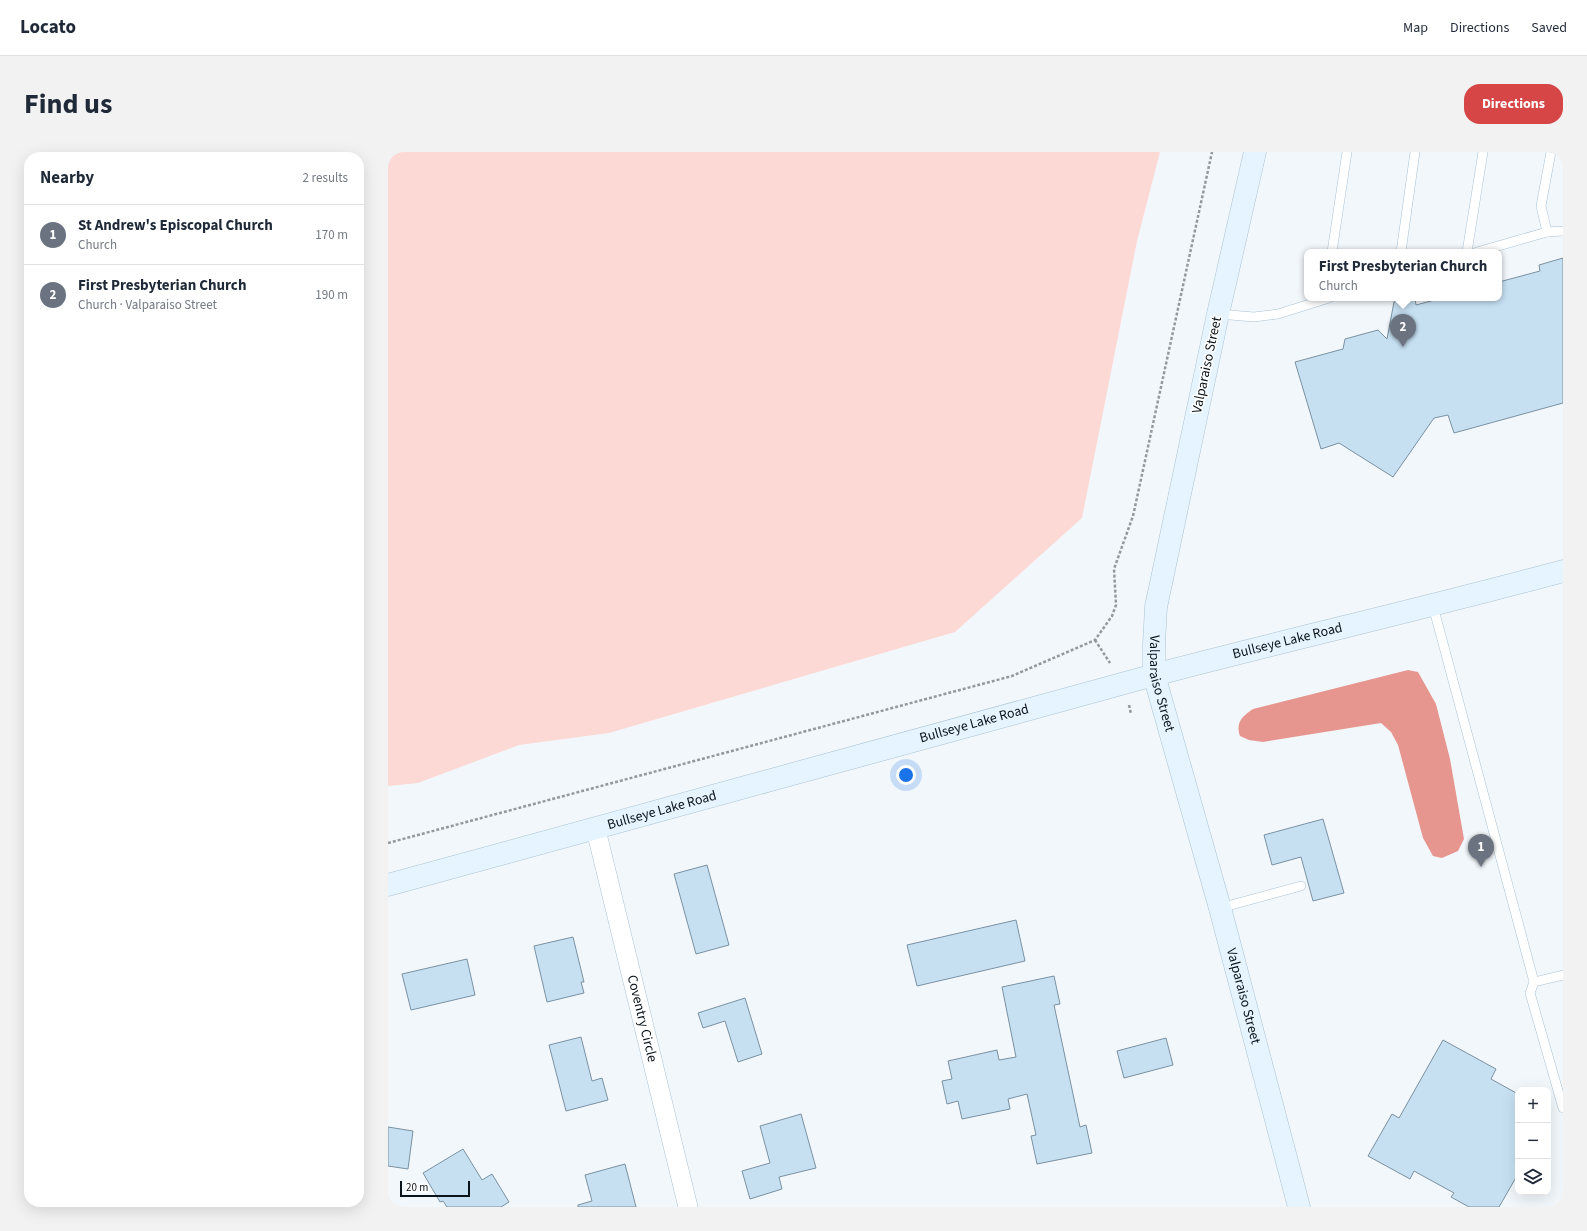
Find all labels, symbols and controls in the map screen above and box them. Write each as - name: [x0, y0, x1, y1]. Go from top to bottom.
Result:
- text: Locato: [20, 14, 76, 41]
- text: Map: [1403, 18, 1428, 38]
- text: Directions: [1450, 18, 1509, 38]
- text: Saved: [1531, 18, 1567, 38]
- text: Find us: [24, 84, 112, 124]
- button: Directions: [1464, 84, 1563, 124]
- text: Nearby: [40, 166, 94, 190]
- text: 2 results: [303, 169, 348, 187]
- text: St Andrew's Episcopal Church: [78, 215, 273, 236]
- text: 1: [50, 226, 56, 244]
- text: 170 m: [315, 226, 348, 244]
- text: Church: [78, 236, 117, 254]
- popup: [1304, 249, 1502, 301]
- text: First Presbyterian Church: [1319, 256, 1487, 277]
- text: First Presbyterian Church: [78, 275, 246, 296]
- text: Church: [1319, 277, 1358, 295]
- text: 2: [50, 286, 56, 304]
- text: 190 m: [315, 286, 348, 304]
- text: Church · Valparaiso Street: [78, 296, 217, 314]
- street label: Valparaiso Street: [1187, 314, 1227, 415]
- pin: 2: [1390, 314, 1416, 347]
- street label: Bullseye Lake Road: [1230, 618, 1345, 664]
- street label: Valparaiso Street: [1143, 634, 1180, 734]
- street label: Bullseye Lake Road: [917, 699, 1031, 748]
- your location: [896, 765, 916, 785]
- street label: Bullseye Lake Road: [605, 786, 719, 835]
- pin: 1: [1468, 834, 1494, 867]
- street label: Valparaiso Street: [1221, 946, 1266, 1047]
- street label: Coventry Circle: [622, 973, 662, 1064]
- map controls: [1515, 1087, 1551, 1195]
- button: +: [1515, 1087, 1551, 1123]
- button: −: [1515, 1123, 1551, 1159]
- button: layers: [1515, 1159, 1551, 1195]
- scale bar: [400, 1179, 470, 1198]
- text: 20 m: [406, 1180, 428, 1195]

